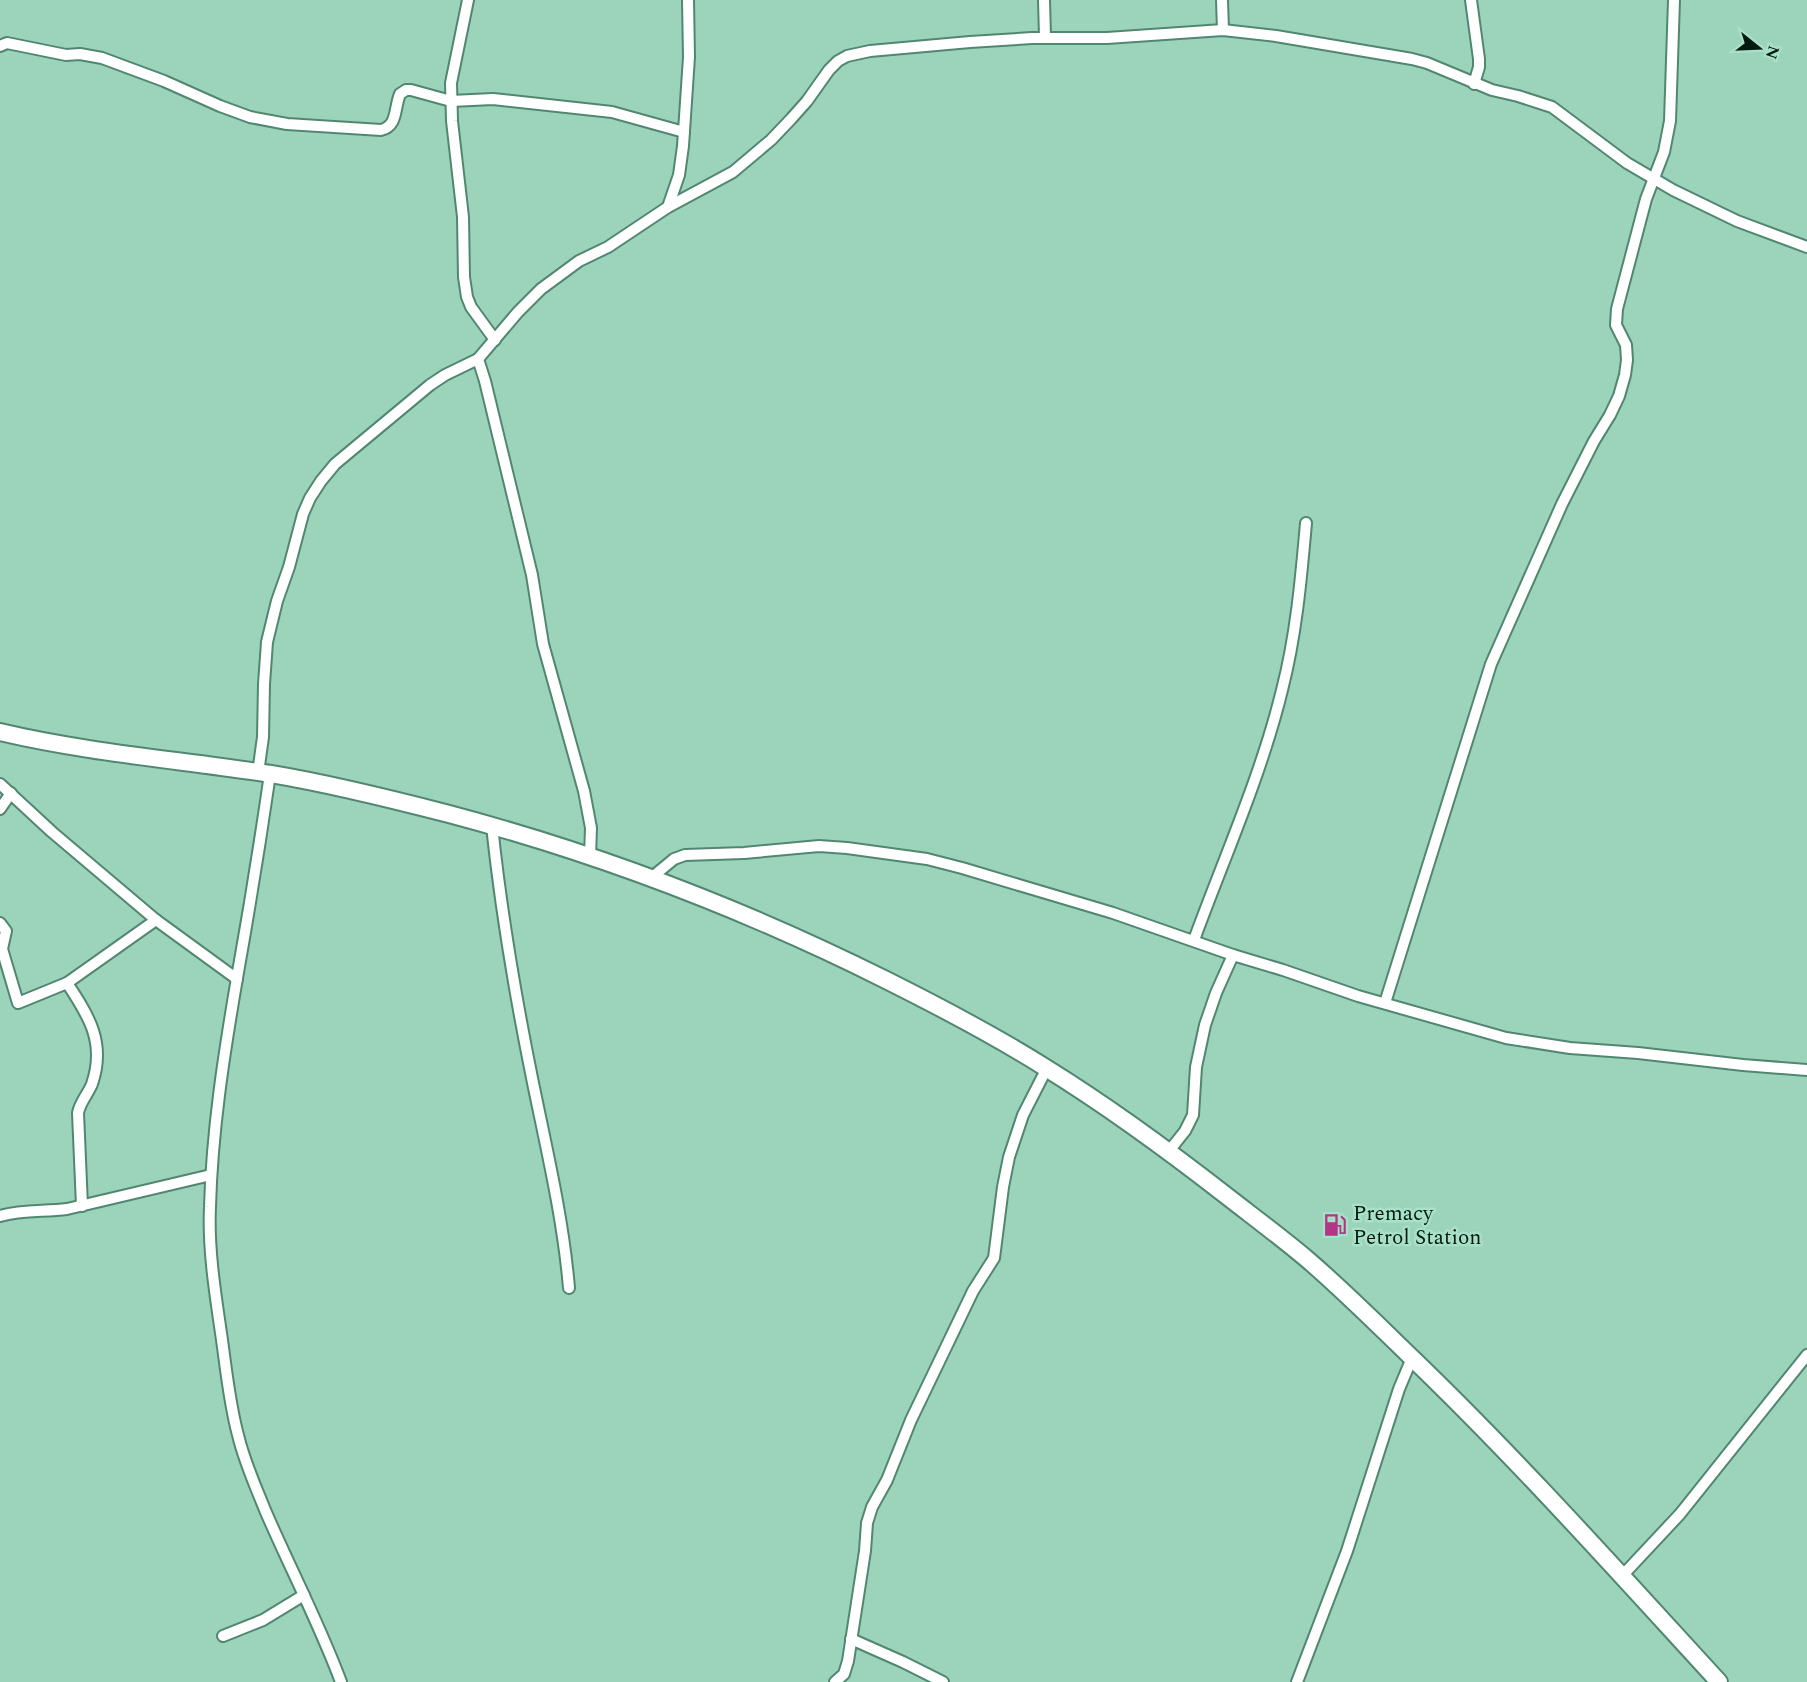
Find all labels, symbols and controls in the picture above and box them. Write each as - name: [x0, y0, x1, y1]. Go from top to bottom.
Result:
- north arrow: [1729, 18, 1789, 78]
- text: N: [1759, 42, 1786, 62]
- place label: Premacy Petrol Station: [1353, 1198, 1482, 1254]
- fuel station icon: Premacy Petrol Station: [1322, 1212, 1348, 1238]

